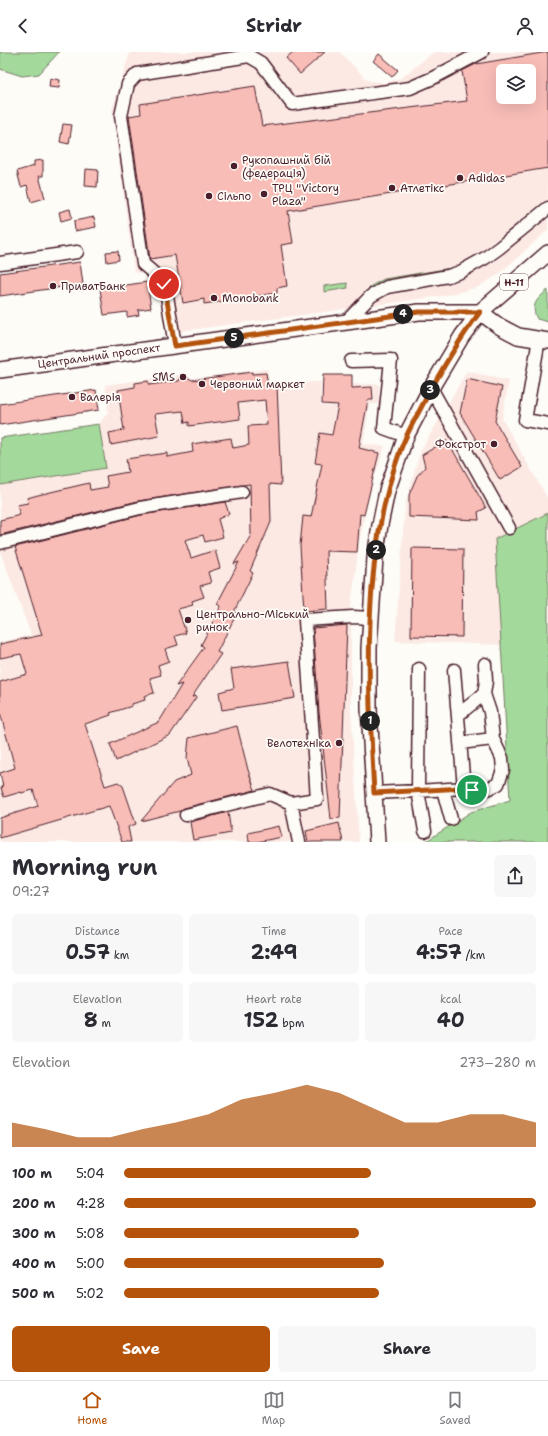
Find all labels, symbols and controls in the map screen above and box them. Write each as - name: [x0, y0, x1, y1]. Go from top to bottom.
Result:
- text: Stridr: [246, 14, 302, 38]
- icon: back: [12, 15, 34, 37]
- icon: person: [514, 15, 536, 37]
- map controls: [496, 64, 536, 104]
- button: layers: [496, 64, 536, 104]
- place label: Рукопашний бій (федерація): [242, 153, 331, 181]
- marker: Рукопашний бій (федерація): [229, 161, 239, 171]
- place label: Adidas: [468, 171, 505, 186]
- marker: Adidas: [455, 173, 465, 183]
- place label: ТРЦ "Victory Plaza": [272, 181, 339, 209]
- place label: Атлетікс: [400, 181, 445, 196]
- marker: Атлетікс: [387, 183, 397, 193]
- place label: Сільпо: [217, 189, 252, 204]
- marker: ТРЦ "Victory Plaza": [259, 189, 269, 199]
- marker: Сільпо: [204, 191, 214, 201]
- pin: [147, 267, 181, 301]
- icon: check: [153, 273, 175, 295]
- road number: Н-11: [500, 274, 528, 290]
- place label: ПриватБанк: [61, 279, 126, 294]
- marker: ПриватБанк: [48, 281, 58, 291]
- place label: Monobank: [222, 291, 279, 306]
- marker: Monobank: [209, 293, 219, 303]
- pin: 4: [393, 304, 413, 324]
- text: 4: [399, 306, 407, 321]
- pin: 5: [224, 328, 244, 348]
- text: 5: [231, 330, 237, 345]
- street label: Центральний проспект: [37, 340, 162, 372]
- place label: SMS: [152, 370, 175, 385]
- marker: SMS: [178, 372, 188, 382]
- place label: Червоний маркет: [210, 377, 305, 392]
- marker: Червоний маркет: [197, 379, 207, 389]
- pin: 3: [420, 380, 440, 400]
- text: 3: [426, 382, 434, 397]
- place label: Валерія: [80, 390, 121, 405]
- marker: Валерія: [67, 392, 77, 402]
- place label: Фокстрот: [435, 437, 486, 452]
- marker: Фокстрот: [489, 439, 499, 449]
- pin: 2: [366, 540, 386, 560]
- text: 2: [372, 542, 380, 557]
- place label: Центрально-Міський ринок: [196, 607, 309, 635]
- marker: Центрально-Міський ринок: [183, 615, 193, 625]
- pin: 1: [360, 711, 380, 731]
- text: 1: [367, 713, 373, 728]
- place label: Велотехніка: [267, 736, 331, 751]
- marker: Велотехніка: [334, 738, 344, 748]
- pin: [455, 773, 489, 807]
- icon: arrive: [461, 779, 483, 801]
- text: Morning run: [12, 853, 157, 882]
- button: share: [494, 855, 536, 897]
- text: 09:27: [12, 883, 50, 900]
- text: Distance: [75, 924, 120, 939]
- text: Time: [261, 924, 287, 939]
- text: Pace: [439, 924, 463, 939]
- text: 0.57: [65, 939, 110, 965]
- text: 2:49: [250, 939, 298, 965]
- text: 4:57: [416, 939, 462, 965]
- text: km: [110, 948, 129, 963]
- text: /km: [462, 948, 485, 963]
- text: Elevation: [73, 992, 122, 1007]
- text: Heart rate: [246, 992, 302, 1007]
- text: kcal: [440, 992, 461, 1007]
- text: 8: [84, 1007, 98, 1033]
- text: 152: [244, 1007, 278, 1033]
- text: 40: [437, 1007, 465, 1033]
- text: m: [98, 1016, 111, 1031]
- text: bpm: [278, 1016, 304, 1031]
- text: Elevation: [12, 1054, 70, 1071]
- text: 273–280 m: [459, 1054, 536, 1071]
- text: 100 m: [12, 1165, 52, 1182]
- text: 5:04: [76, 1165, 104, 1182]
- text: 200 m: [12, 1195, 55, 1212]
- text: 4:28: [76, 1195, 105, 1212]
- text: 300 m: [12, 1225, 56, 1242]
- text: 5:08: [76, 1225, 105, 1242]
- text: 400 m: [12, 1255, 56, 1272]
- text: 5:00: [76, 1255, 105, 1272]
- text: 500 m: [12, 1285, 55, 1302]
- text: 5:02: [76, 1285, 104, 1302]
- button: Save: [12, 1326, 270, 1372]
- button: Share: [278, 1326, 536, 1372]
- tab: Home: [77, 1389, 107, 1428]
- tab: Map: [262, 1389, 285, 1428]
- tab: Saved: [440, 1389, 471, 1428]

